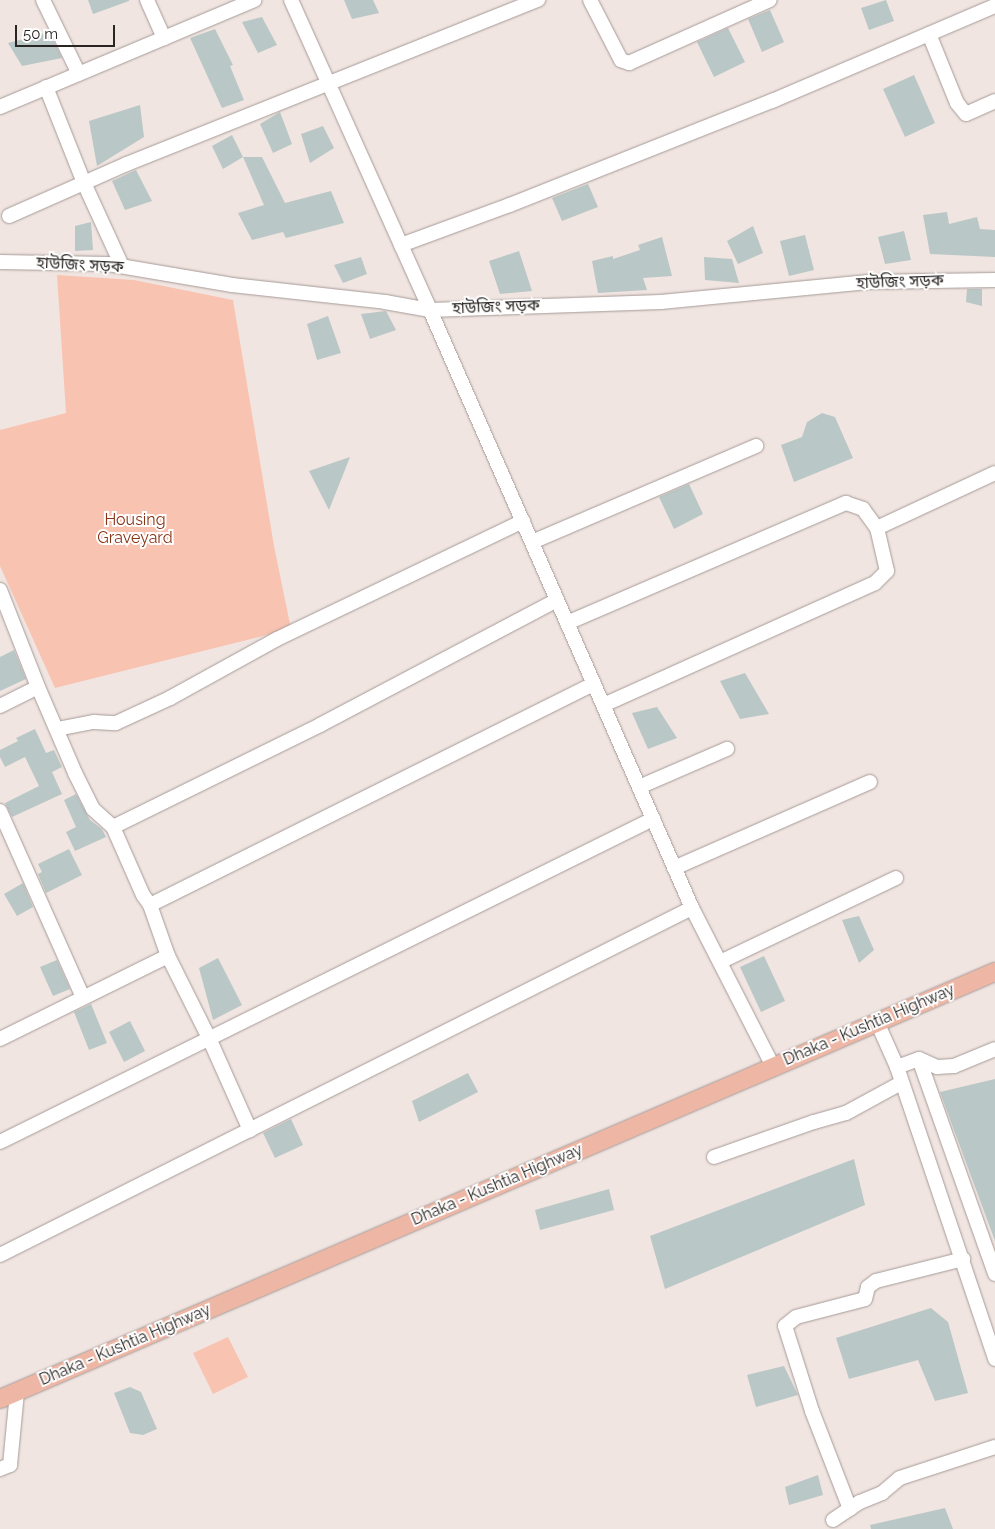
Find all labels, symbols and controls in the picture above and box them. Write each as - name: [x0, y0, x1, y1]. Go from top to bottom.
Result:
- scale bar: [18, 15, 118, 47]
- text: 50 m: [23, 25, 58, 43]
- street label: হাউজিং সড়ক: [36, 253, 124, 277]
- street label: হাউজিং সড়ক: [856, 271, 944, 293]
- street label: হাউজিং সড়ক: [452, 296, 540, 318]
- park label: Housing Graveyard: [97, 510, 173, 548]
- street label: Dhaka - Kushtia Highway: [781, 980, 957, 1070]
- street label: Dhaka - Kushtia Highway: [409, 1140, 585, 1230]
- street label: Dhaka - Kushtia Highway: [37, 1300, 213, 1390]

